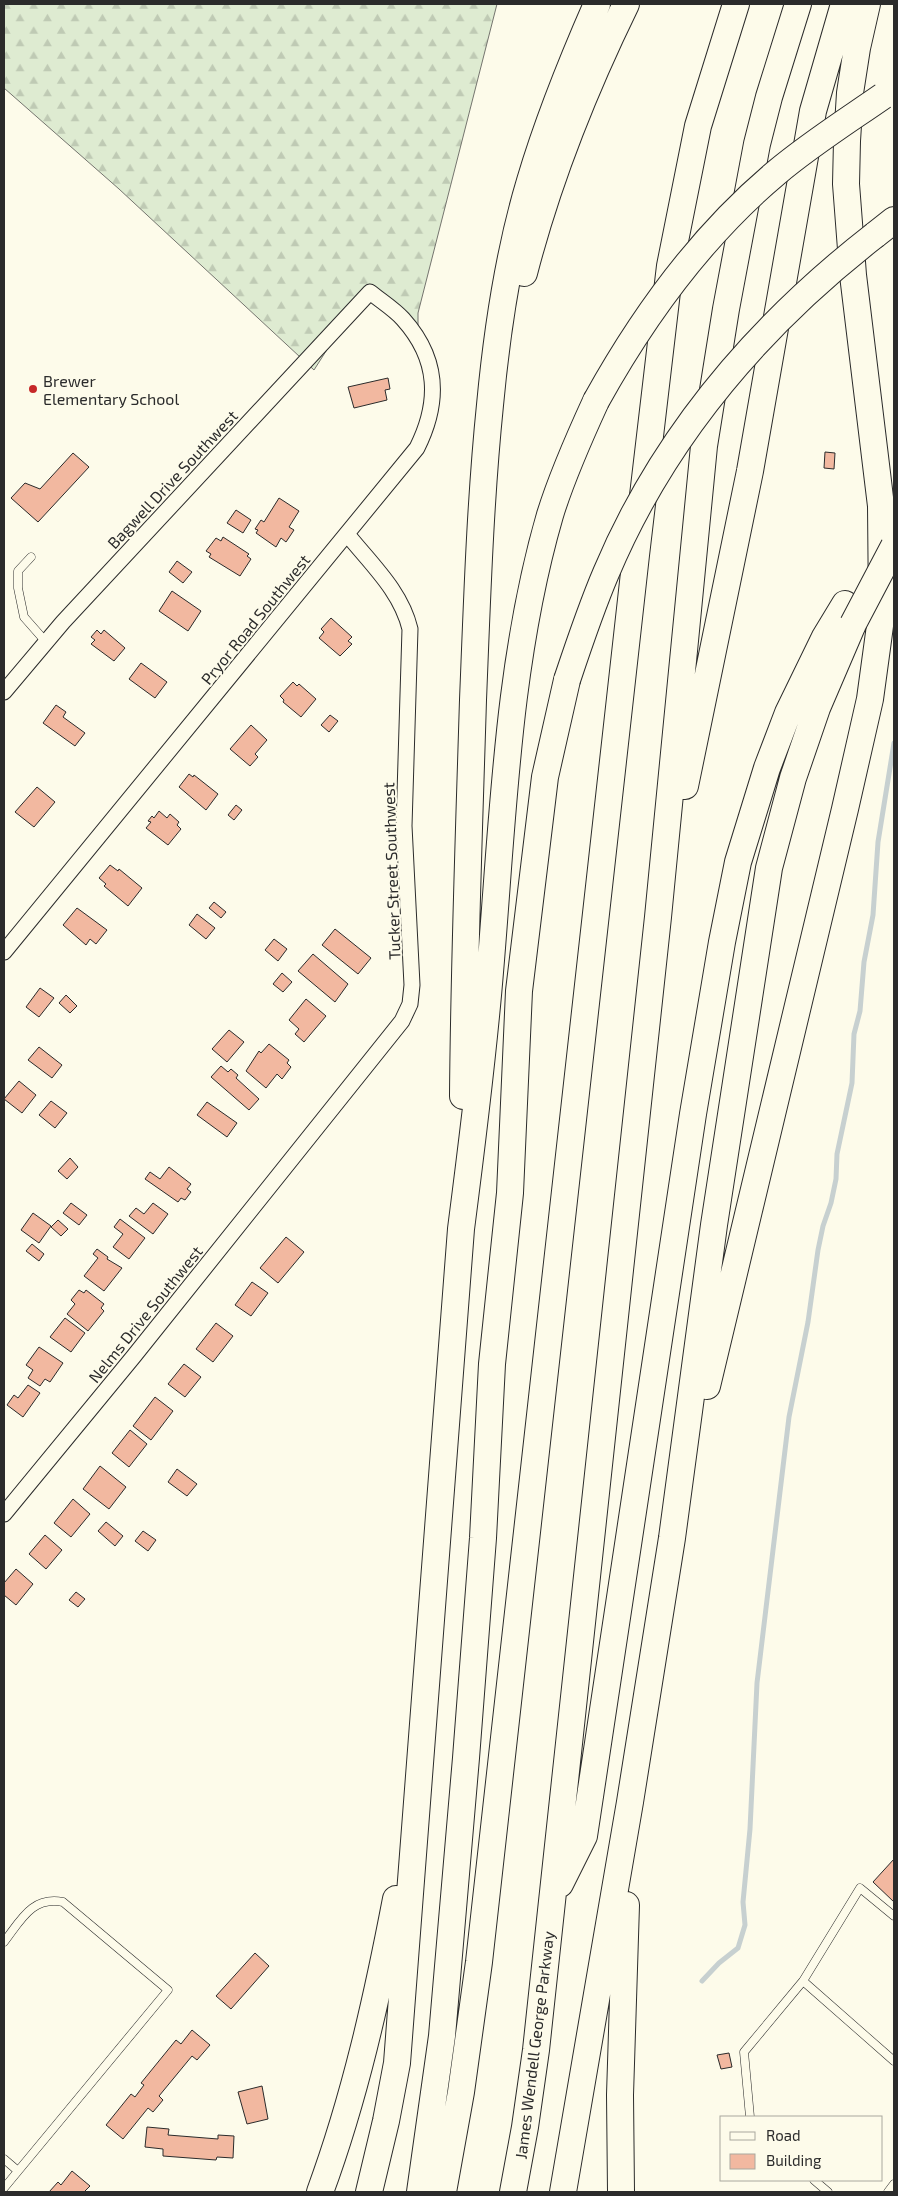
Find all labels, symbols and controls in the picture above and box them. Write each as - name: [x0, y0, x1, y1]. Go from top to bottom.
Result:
- place label: Brewer Elementary School: [43, 371, 179, 408]
- marker: Brewer Elementary School: [27, 383, 39, 395]
- street label: Bagwell Drive Southwest: [103, 406, 241, 552]
- street label: Pryor Road Southwest: [197, 550, 313, 688]
- street label: Tucker Street Southwest: [378, 782, 404, 960]
- street label: Nelms Drive Southwest: [84, 1242, 206, 1386]
- street label: James Wendell George Parkway: [511, 1929, 557, 2160]
- legend: [720, 2116, 883, 2181]
- text: Road: [766, 2126, 801, 2144]
- text: Building: [766, 2151, 822, 2169]

